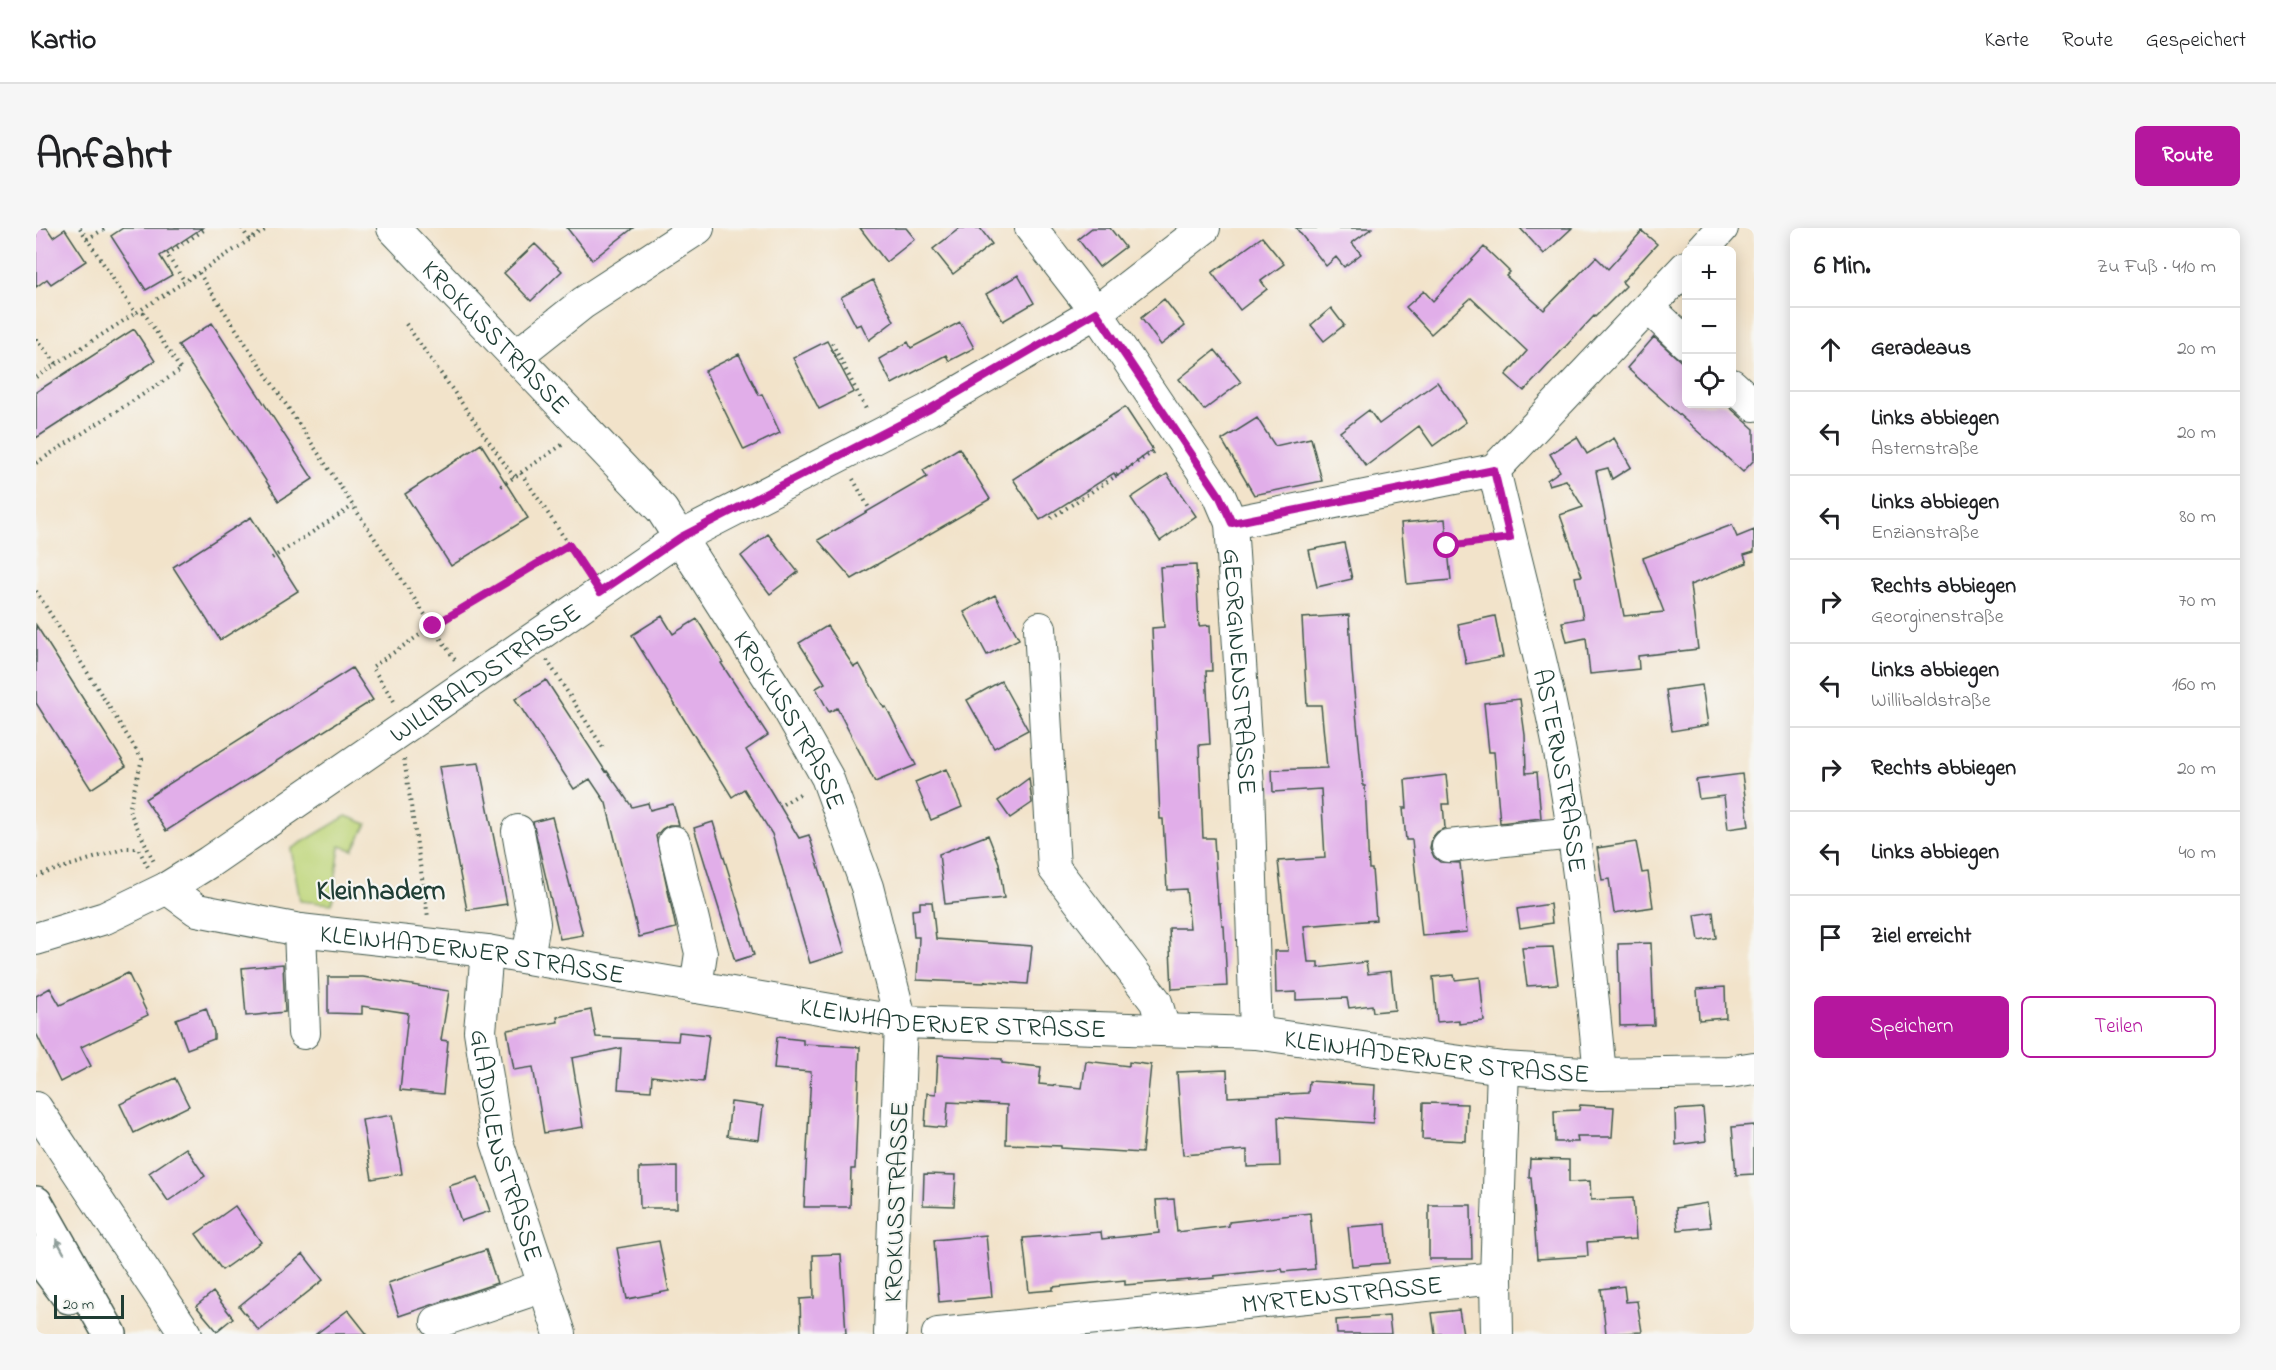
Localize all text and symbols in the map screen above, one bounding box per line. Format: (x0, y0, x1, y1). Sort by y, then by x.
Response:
text: Kartio (30, 21, 96, 62)
text: Karte (1984, 26, 2029, 56)
text: Route (2062, 26, 2113, 56)
text: Gespeichert (2146, 26, 2246, 56)
text: Anfahrt (36, 126, 172, 187)
button: Route (2135, 126, 2240, 186)
map controls (1682, 246, 1736, 408)
button: + (1682, 246, 1736, 300)
text: 6 Min. (1814, 248, 1871, 286)
street label: KROKUSSTRASSE (411, 253, 578, 425)
text: Zu Fuß · 410 m (2097, 253, 2216, 282)
button: − (1682, 300, 1736, 354)
icon: ahead (1814, 333, 1847, 366)
text: Geradeaus (1871, 333, 1971, 365)
text: 20 m (2177, 335, 2216, 364)
button: locate (1682, 354, 1736, 408)
text: Links abbiegen (1871, 403, 1999, 435)
icon: left (1814, 417, 1847, 450)
text: 20 m (2177, 419, 2216, 448)
text: Asternstraße (1871, 435, 1979, 464)
text: Links abbiegen (1871, 487, 1999, 519)
icon: left (1814, 501, 1847, 534)
text: 80 m (2179, 503, 2216, 532)
text: Enzianstraße (1871, 519, 1979, 548)
route start (1433, 532, 1459, 558)
street label: GEORGINENSTRASSE (1211, 547, 1264, 796)
text: Rechts abbiegen (1871, 571, 2016, 603)
icon: right (1814, 585, 1847, 618)
text: 70 m (2179, 587, 2216, 616)
street label: WILLIBALDSTRASSE (383, 595, 590, 754)
text: Georginenstraße (1871, 603, 2004, 632)
route end (419, 612, 445, 638)
street label: KROKUSSTRASSE (722, 624, 853, 816)
text: Links abbiegen (1871, 655, 1999, 687)
street label: ASTERNSTRASSE (1521, 665, 1595, 875)
icon: left (1814, 669, 1847, 702)
text: 160 m (2172, 671, 2216, 700)
text: Willibaldstraße (1871, 687, 1991, 716)
icon: right (1814, 753, 1847, 786)
text: Rechts abbiegen (1871, 753, 2016, 785)
text: 20 m (2177, 755, 2216, 784)
icon: left (1814, 837, 1847, 870)
text: Links abbiegen (1871, 837, 1999, 869)
text: 40 m (2179, 839, 2216, 868)
district label: Kleinhadern (317, 872, 446, 913)
street label: KLEINHADERNER STRASSE (318, 916, 627, 996)
icon: arrive (1814, 921, 1847, 954)
text: Ziel erreicht (1871, 921, 1971, 953)
street label: KLEINHADERNER STRASSE (797, 989, 1107, 1050)
button: Speichern (1814, 996, 2009, 1058)
button: Teilen (2021, 996, 2216, 1058)
street label: KLEINHADERNER STRASSE (1281, 1021, 1591, 1095)
street label: GLADIOLENSTRASSE (458, 1027, 551, 1267)
street label: KROKUSSTRASSE (875, 1101, 920, 1303)
one-way arrow (56, 1238, 66, 1255)
street label: MYRTENSTRASSE (1240, 1267, 1444, 1325)
scale bar (54, 1292, 124, 1320)
text: 20 m (63, 1293, 94, 1317)

